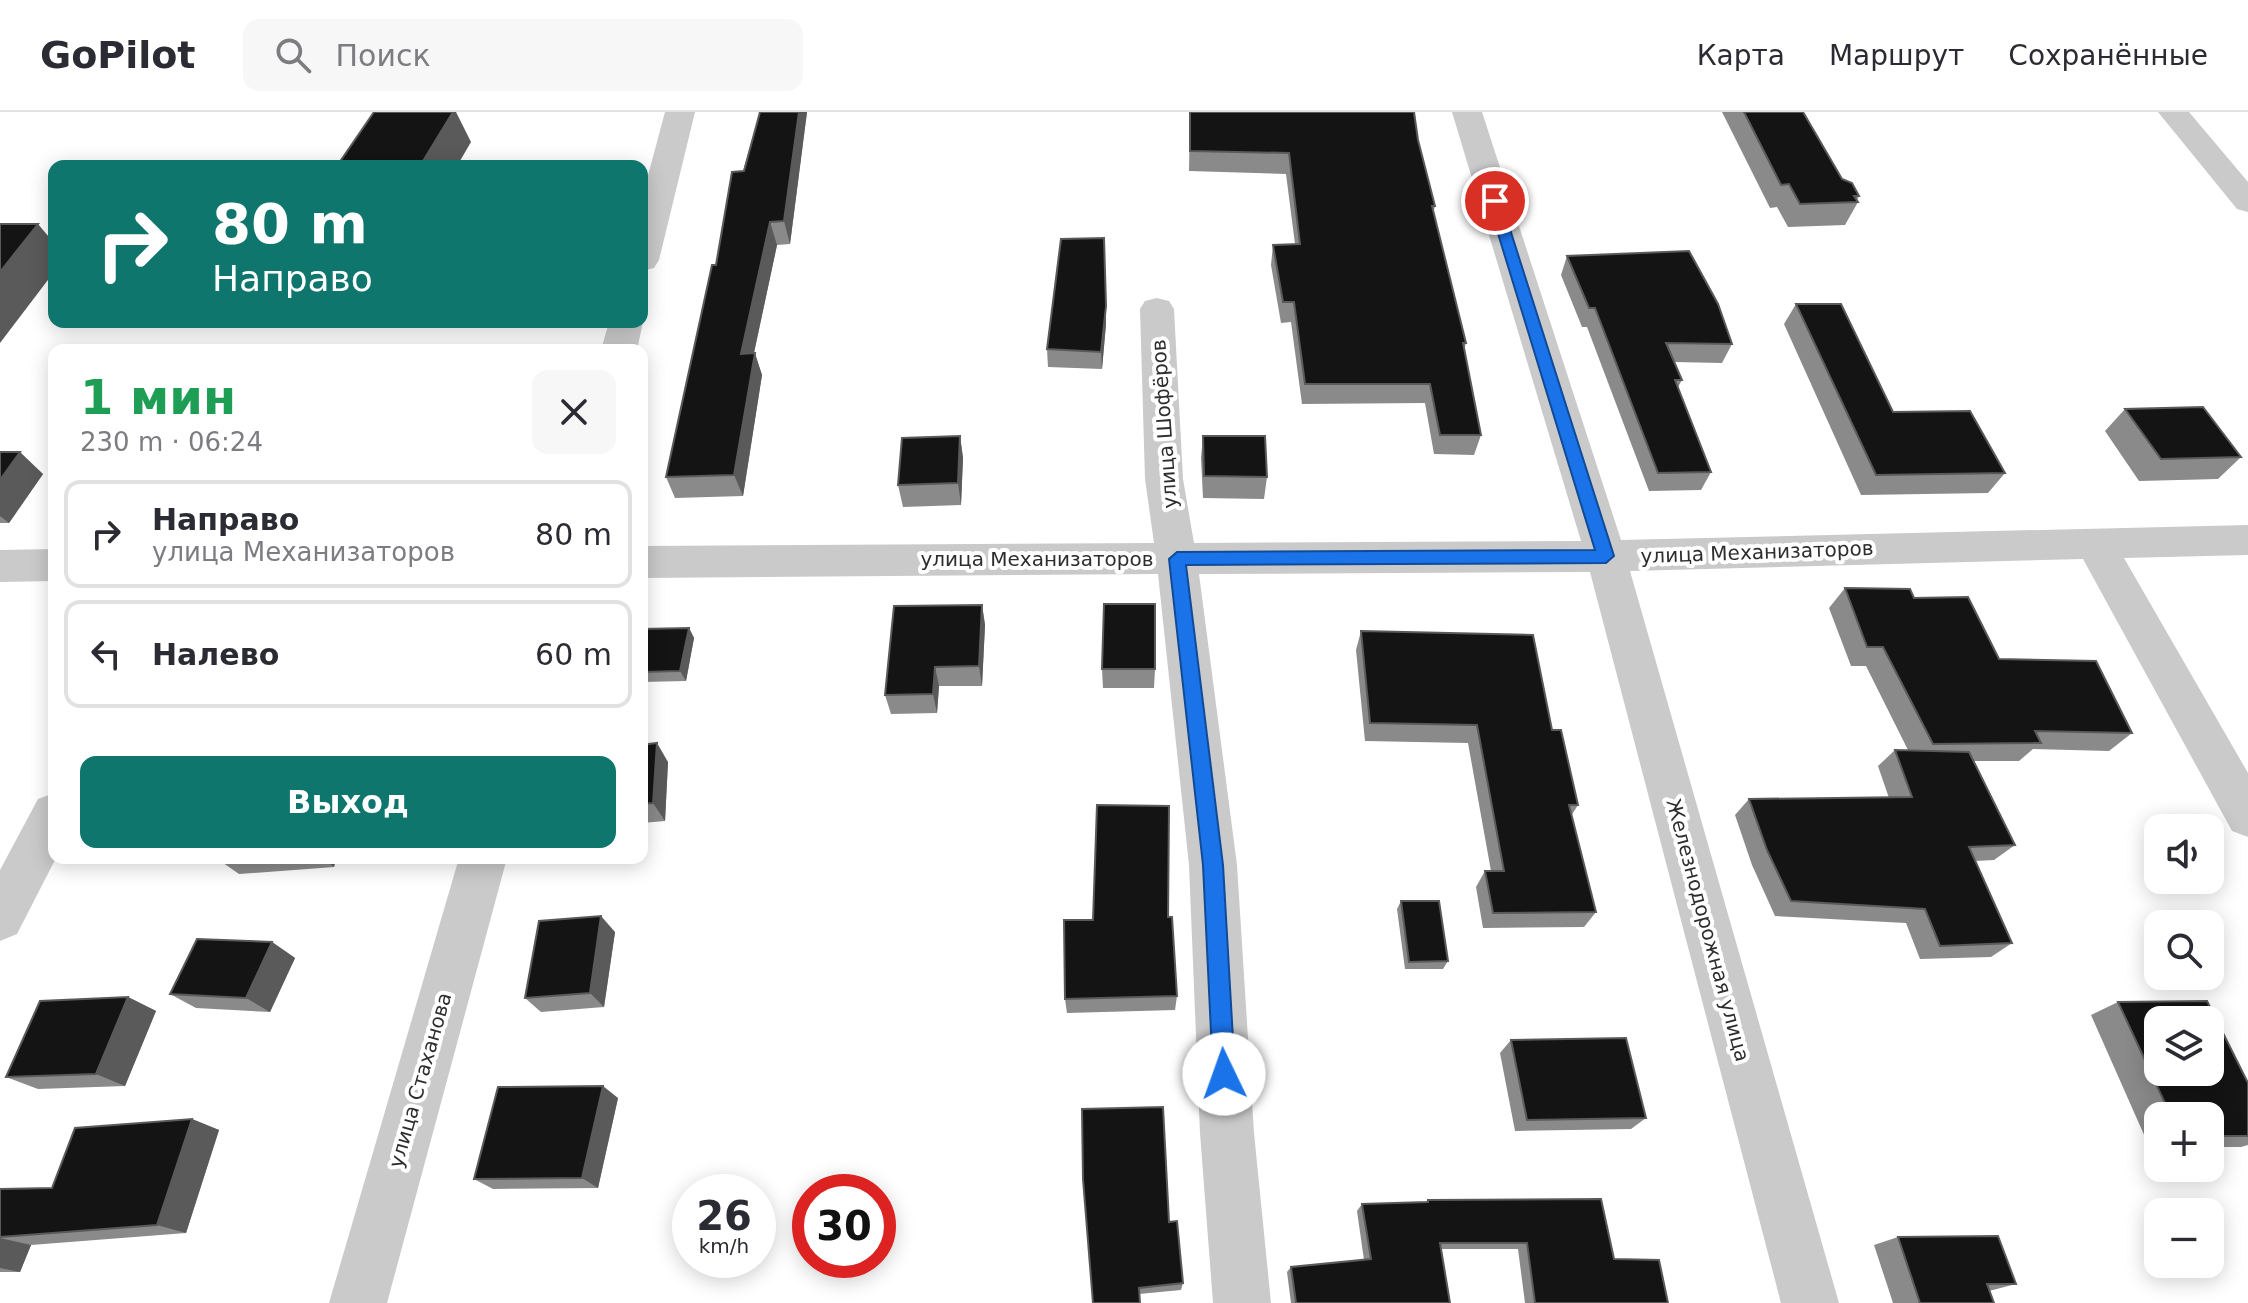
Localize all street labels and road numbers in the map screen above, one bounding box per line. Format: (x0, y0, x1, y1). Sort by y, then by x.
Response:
street label: улица Шофёров (1146, 339, 1182, 509)
street label: улица Механизаторов (1640, 536, 1874, 568)
street label: улица Механизаторов (920, 547, 1154, 571)
street label: Железнодорожная улица (1661, 796, 1755, 1064)
street label: улица Стаханова (383, 990, 457, 1170)

